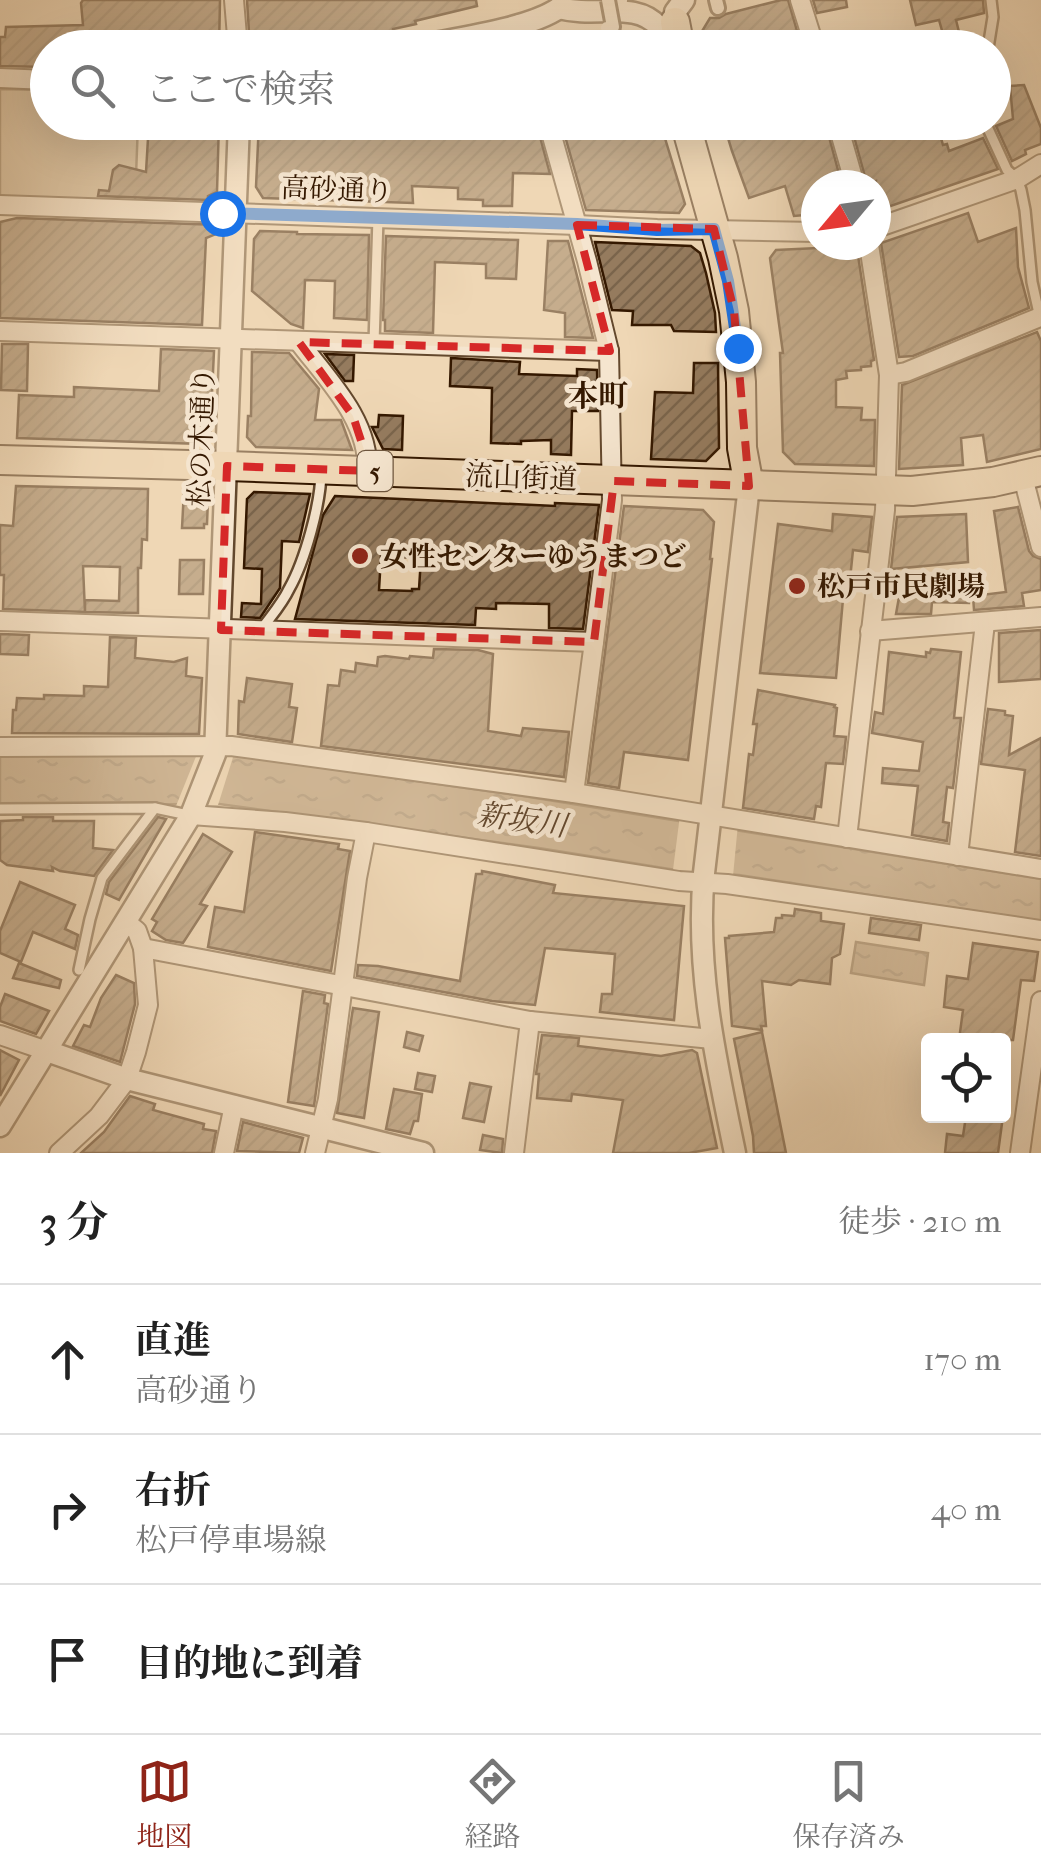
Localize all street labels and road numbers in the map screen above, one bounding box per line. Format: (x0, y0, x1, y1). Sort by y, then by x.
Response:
street label: 高砂通り (280, 171, 394, 208)
street label: 松の木通り (183, 366, 220, 508)
road number: 5 (358, 451, 392, 491)
street label: 流山街道 (464, 459, 578, 496)

